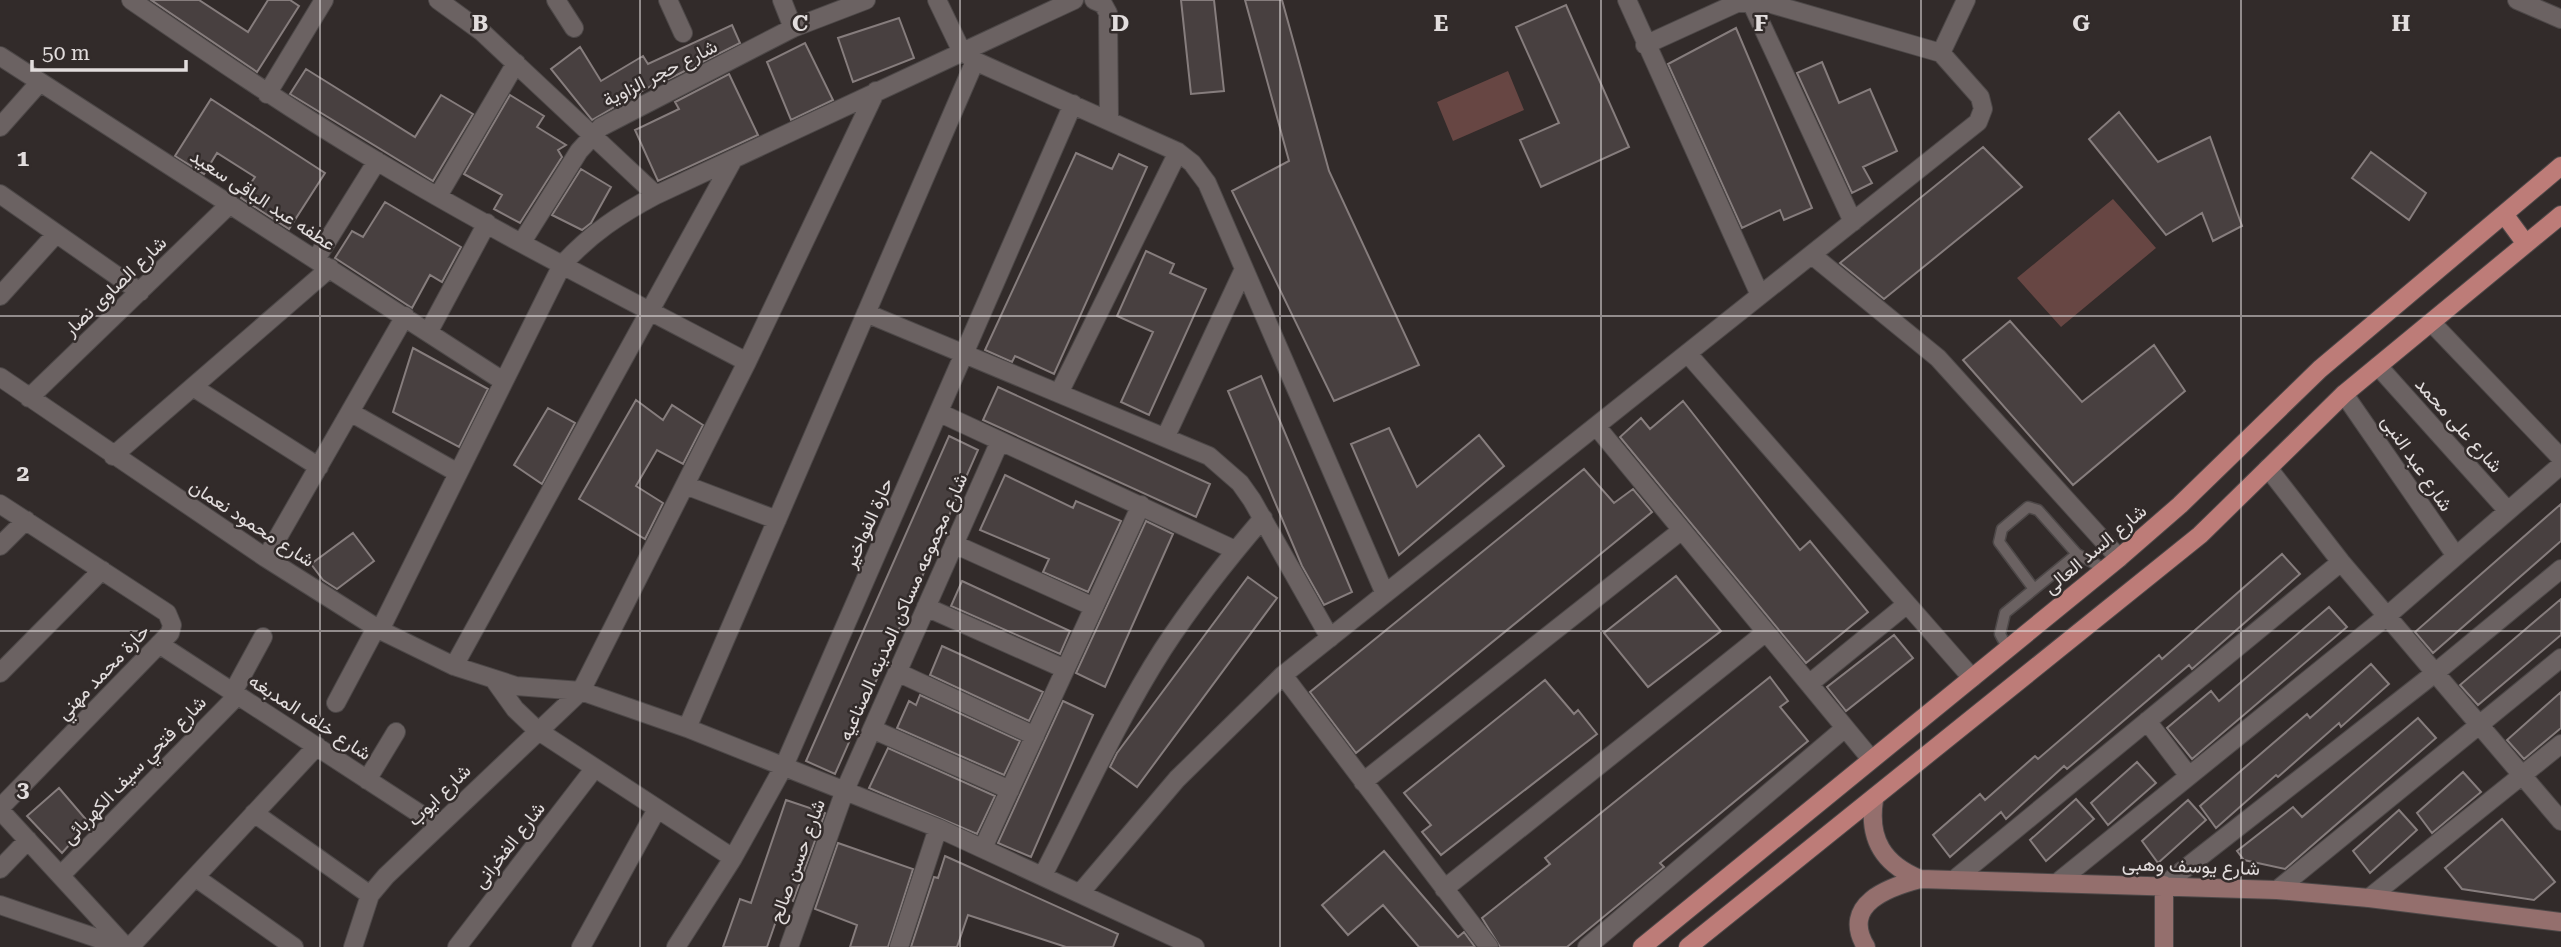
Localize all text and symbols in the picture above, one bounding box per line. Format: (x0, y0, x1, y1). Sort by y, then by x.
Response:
text: B (472, 10, 488, 37)
text: C (792, 10, 808, 37)
text: D (1111, 10, 1129, 37)
text: E (1434, 10, 1448, 37)
text: F (1754, 10, 1768, 37)
text: G (2072, 10, 2090, 37)
text: H (2392, 10, 2411, 37)
scale bar (32, 28, 186, 72)
street label: شارع حجر الزاوية (599, 34, 722, 113)
text: 50 m (42, 41, 90, 65)
text: 1 (17, 145, 30, 172)
street label: عطفه عبد الباقى سعيد (186, 145, 340, 255)
street label: شارع الصاوى نصار (58, 231, 172, 342)
street label: شارع على محمد (2410, 373, 2508, 478)
street label: شارع عبد النبى (2375, 410, 2458, 516)
text: 2 (17, 460, 29, 487)
street label: شارع مجموعه مساكن المدينه الصناعيه (833, 470, 973, 745)
street label: شارع محمود نعمان (185, 474, 319, 573)
street label: حارة الفواخير (838, 474, 898, 573)
street label: شارع السد العالى (2039, 499, 2152, 600)
street label: حارة محمد مهني (52, 620, 157, 727)
street label: شارع خلف المدبغه (244, 669, 376, 766)
street label: شارع فتحي سيف الكهربائى (57, 691, 214, 852)
street label: شارع ايوب (402, 759, 476, 832)
text: 3 (17, 776, 30, 803)
street label: شارع حسن صالح (764, 796, 832, 927)
street label: شارع الفخرانى (468, 797, 551, 893)
street label: شارع يوسف وهبى (2122, 852, 2260, 881)

